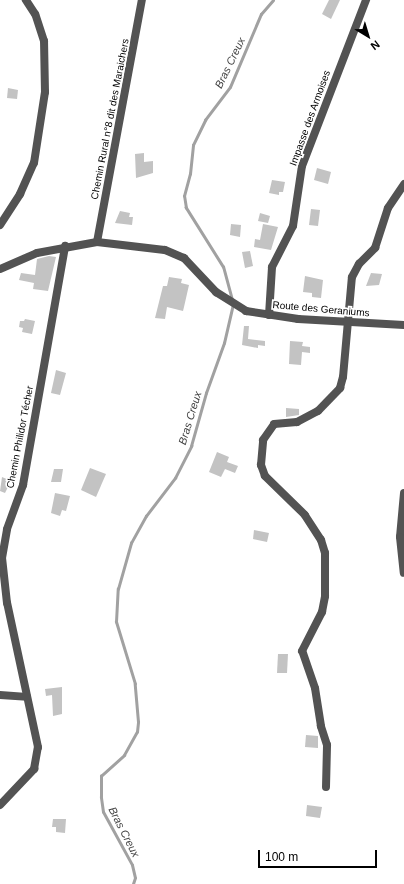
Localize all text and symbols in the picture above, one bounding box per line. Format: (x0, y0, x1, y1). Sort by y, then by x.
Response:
north arrow (348, 16, 388, 56)
water label: Bras Creux (212, 35, 248, 91)
street label: Chemin Rural n°8 dit des Maraichers (89, 38, 131, 200)
text: N (369, 38, 382, 53)
street label: Impasse des Armoises (287, 68, 333, 168)
street label: Route des Geraniums (272, 299, 370, 319)
street label: Chemin Philidor Técher (4, 385, 36, 489)
water label: Bras Creux (176, 390, 204, 446)
water label: Bras Creux (106, 804, 142, 860)
scale bar (260, 842, 379, 868)
text: 100 m (265, 850, 298, 864)

